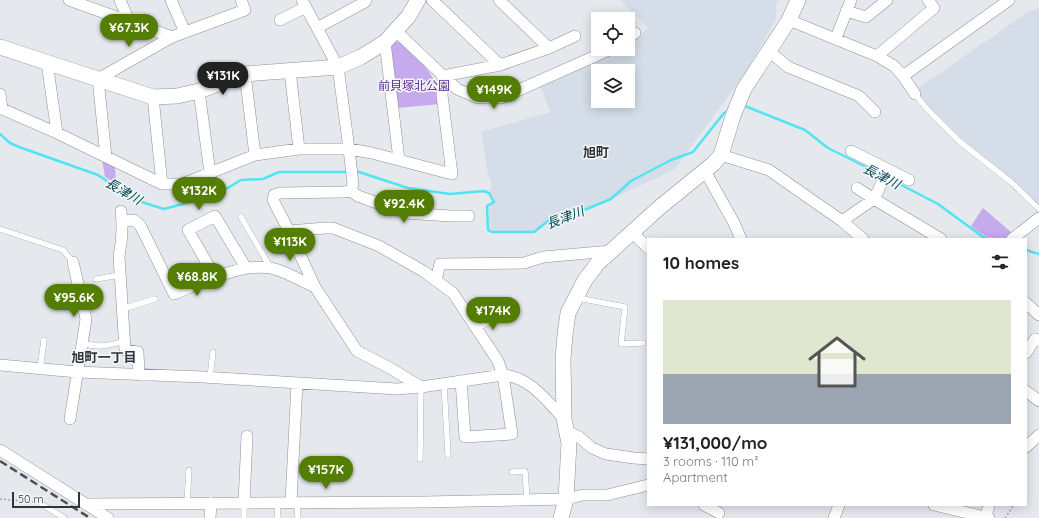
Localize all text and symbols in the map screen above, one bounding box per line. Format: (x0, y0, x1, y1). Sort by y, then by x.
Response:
map controls (591, 12, 635, 108)
button: locate (591, 12, 635, 56)
pin: ¥67.3K (96, 14, 162, 48)
text: ¥67.3K (109, 19, 149, 35)
pin: ¥131K (195, 62, 251, 96)
button: layers (591, 64, 635, 108)
text: ¥131K (206, 67, 240, 83)
pin: ¥149K (466, 76, 522, 110)
park label: 前貝塚北公園 (378, 78, 450, 93)
text: ¥149K (476, 81, 512, 97)
district label: 旭町 (583, 144, 609, 160)
water label: 長津川 (861, 160, 905, 193)
water label: 長津川 (103, 174, 147, 209)
pin: ¥132K (171, 177, 227, 211)
text: ¥132K (181, 182, 217, 198)
pin: ¥92.4K (371, 190, 437, 224)
text: ¥92.4K (383, 195, 425, 211)
water label: 長津川 (544, 202, 588, 231)
pin: ¥113K (262, 228, 318, 262)
text: ¥113K (273, 233, 307, 249)
icon: filters (989, 251, 1011, 273)
text: 10 homes (663, 252, 739, 273)
pin: ¥68.8K (164, 263, 230, 297)
text: ¥68.8K (177, 268, 217, 284)
pin: ¥95.6K (41, 284, 107, 318)
text: ¥95.6K (53, 289, 95, 305)
pin: ¥174K (465, 297, 521, 331)
text: ¥174K (475, 302, 511, 318)
icon: home (801, 326, 873, 398)
district label: 旭町一丁目 (71, 349, 137, 365)
text: ¥131,000/mo (663, 432, 767, 453)
text: 3 rooms · 110 m² (663, 453, 758, 469)
pin: ¥157K (298, 456, 354, 490)
text: ¥157K (308, 461, 344, 477)
text: Apartment (663, 469, 728, 485)
scale bar (12, 490, 80, 509)
text: 50 m (18, 492, 44, 506)

